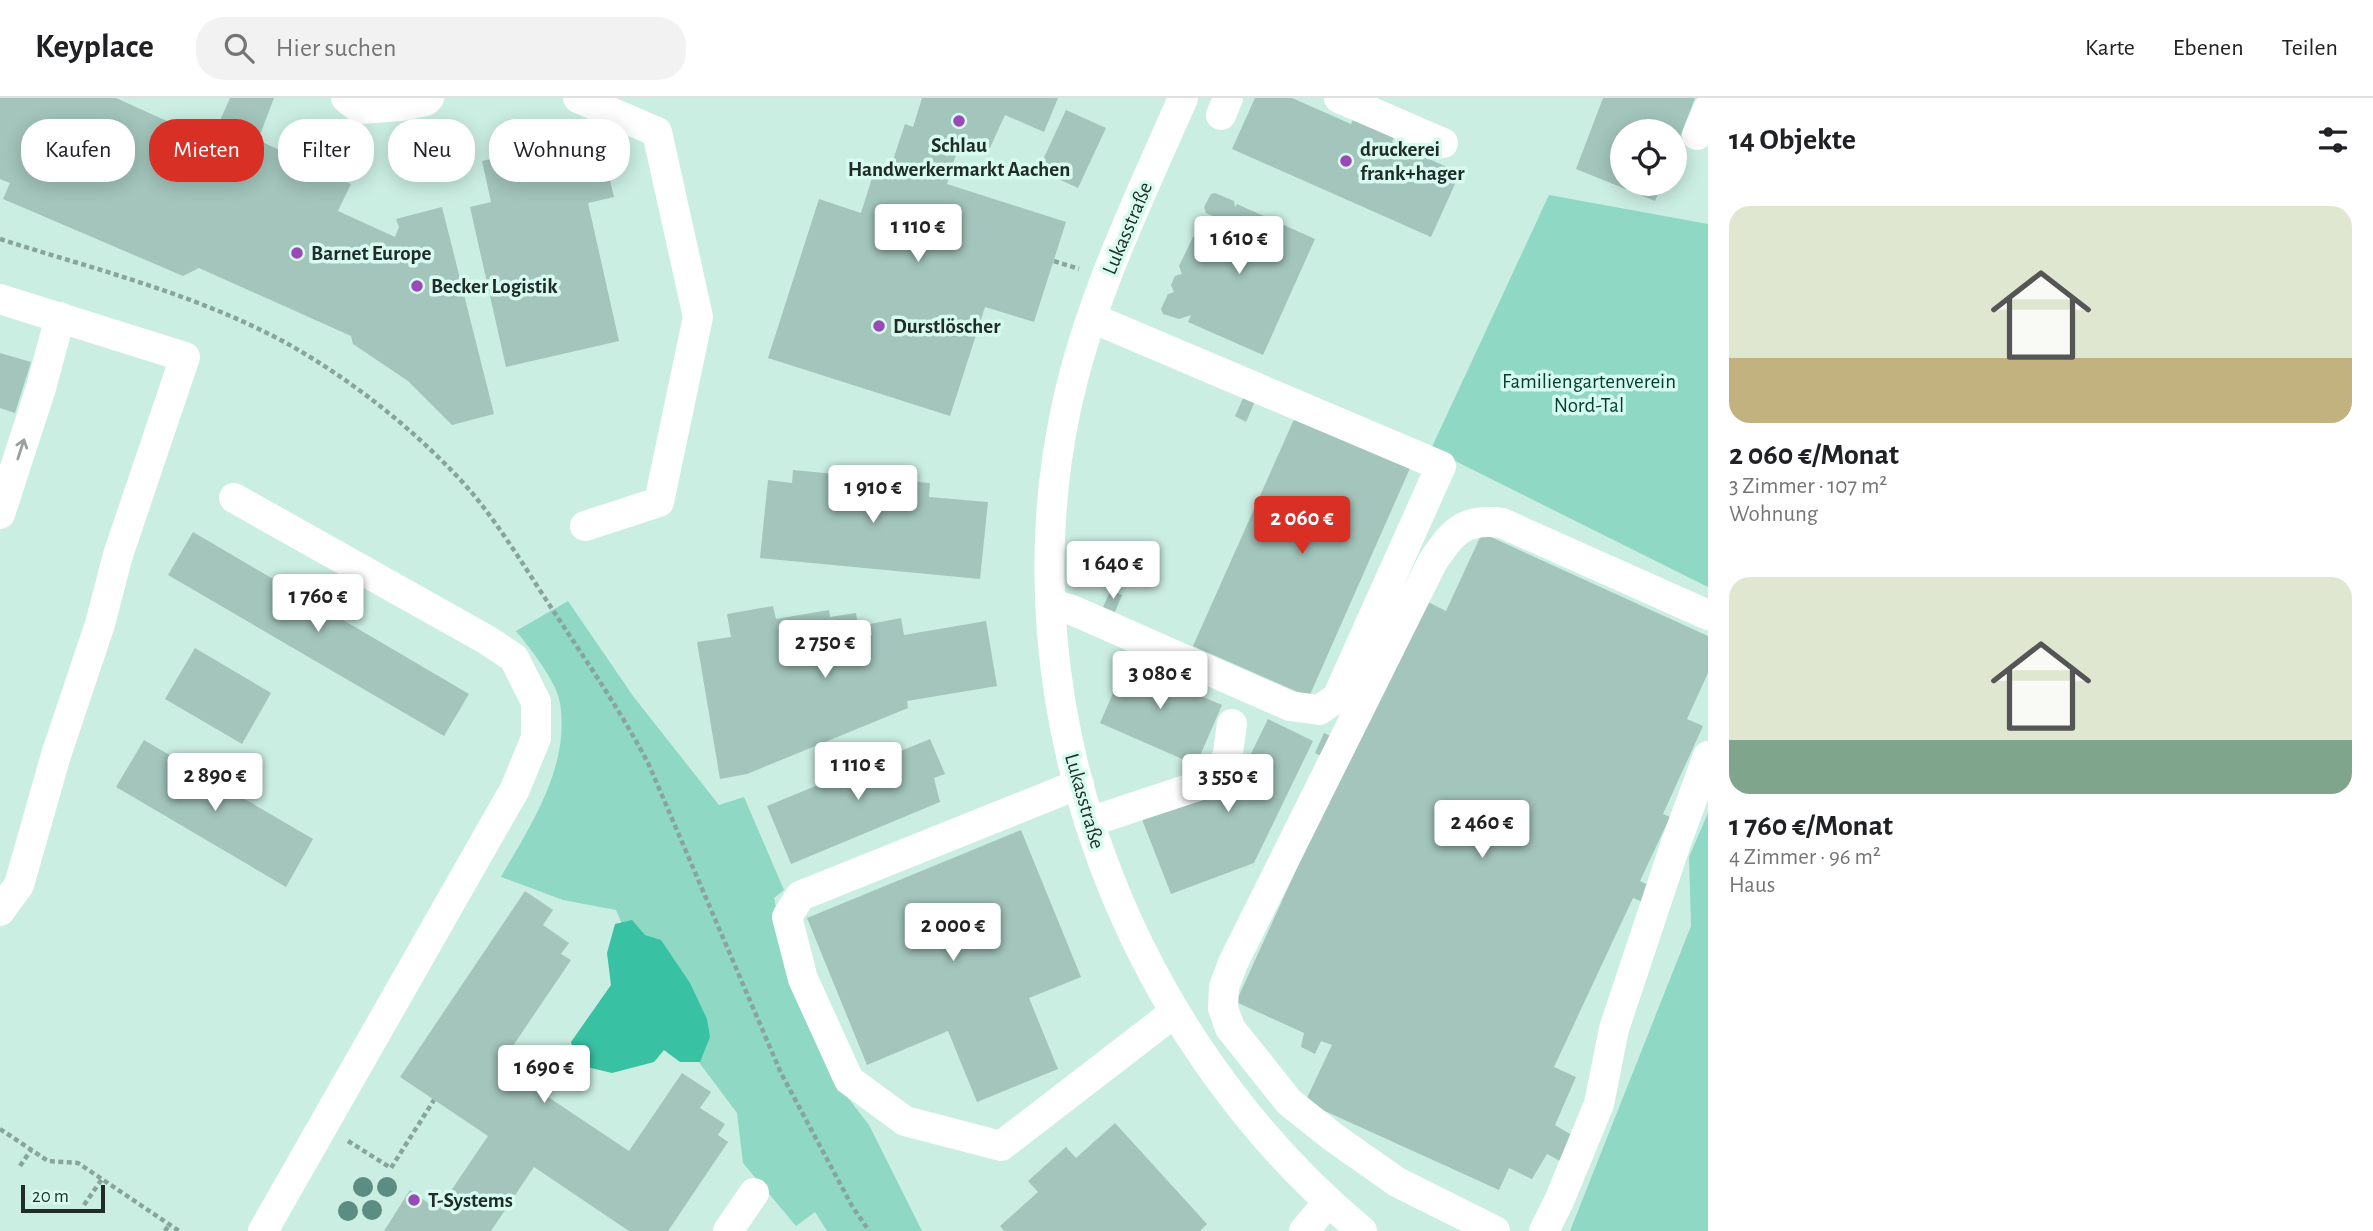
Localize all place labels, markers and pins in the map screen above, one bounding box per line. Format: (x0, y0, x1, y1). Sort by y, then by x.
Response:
marker: Schlau Handwerkermarkt Aachen (951, 113, 967, 129)
place label: Schlau Handwerkermarkt Aachen (848, 135, 1070, 180)
place label: druckerei frank+hager (1360, 139, 1465, 184)
marker: druckerei frank+hager (1338, 153, 1354, 169)
pin: 1 110 € (853, 204, 983, 264)
pin: 1 610 € (1174, 216, 1304, 276)
place label: Barnet Europe (311, 243, 431, 264)
marker: Barnet Europe (289, 245, 305, 261)
place label: Becker Logistik (431, 276, 558, 297)
marker: Becker Logistik (409, 278, 425, 294)
place label: Durstlöscher (893, 316, 1001, 337)
marker: Durstlöscher (871, 318, 887, 334)
pin: 1 910 € (808, 466, 938, 525)
pin: 2 060 € (1237, 496, 1367, 556)
pin: 1 640 € (1048, 542, 1178, 601)
pin: 1 760 € (253, 574, 383, 634)
pin: 2 750 € (760, 620, 890, 680)
pin: 3 080 € (1095, 652, 1225, 711)
pin: 1 110 € (793, 742, 923, 802)
pin: 2 890 € (150, 754, 280, 813)
pin: 3 550 € (1163, 754, 1293, 814)
pin: 2 460 € (1417, 800, 1547, 860)
pin: 2 000 € (888, 904, 1018, 963)
pin: 1 690 € (479, 1046, 609, 1105)
place label: T-Systems (428, 1190, 513, 1211)
marker: T-Systems (406, 1192, 422, 1208)

